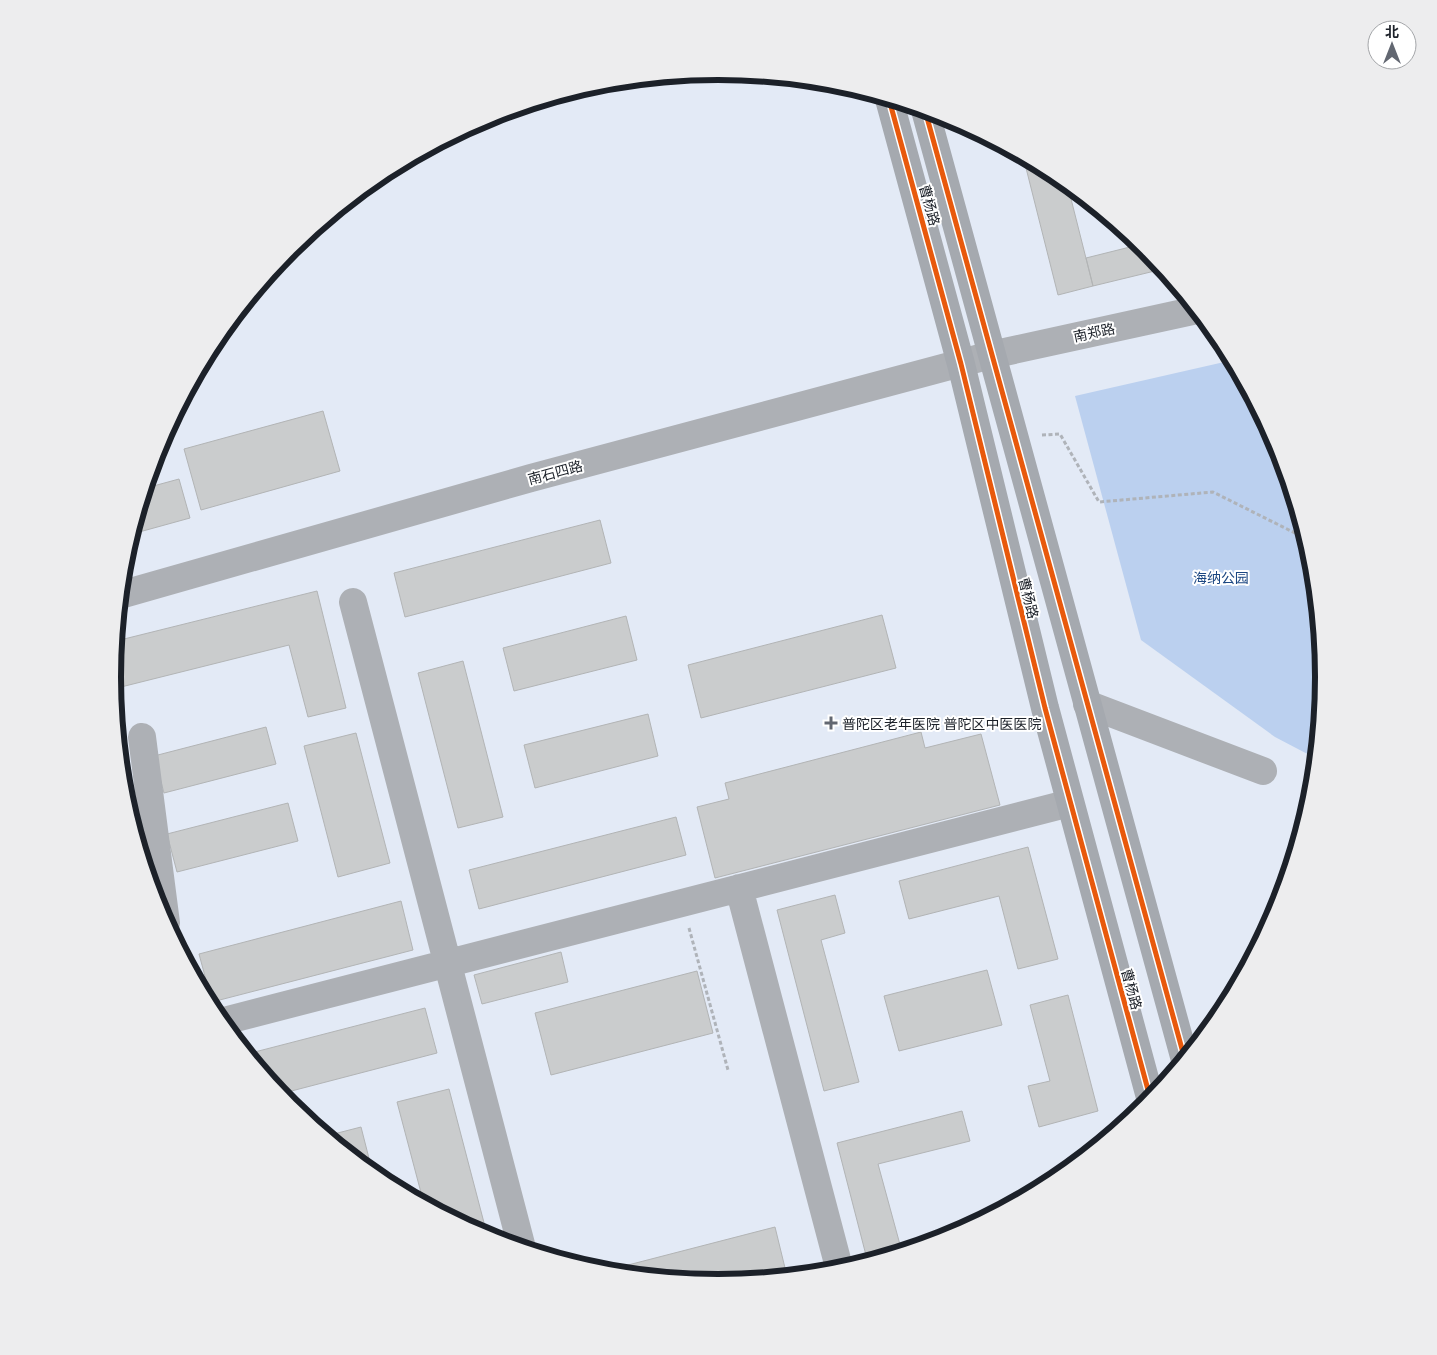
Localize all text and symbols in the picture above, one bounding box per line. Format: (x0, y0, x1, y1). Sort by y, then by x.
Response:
north arrow (1367, 20, 1417, 70)
text: 北 (1385, 23, 1399, 40)
street label: 曹杨路 (916, 183, 944, 227)
street label: 南郑路 (1072, 319, 1116, 345)
street label: 南石四路 (526, 457, 584, 487)
park label: 海纳公园 (1193, 569, 1249, 586)
street label: 曹杨路 (1016, 576, 1042, 620)
place label: 普陀区老年医院 普陀区中医医院 (842, 715, 1042, 732)
marker: 普陀区老年医院 普陀区中医医院 (824, 716, 838, 730)
street label: 曹杨路 (1118, 967, 1146, 1011)

